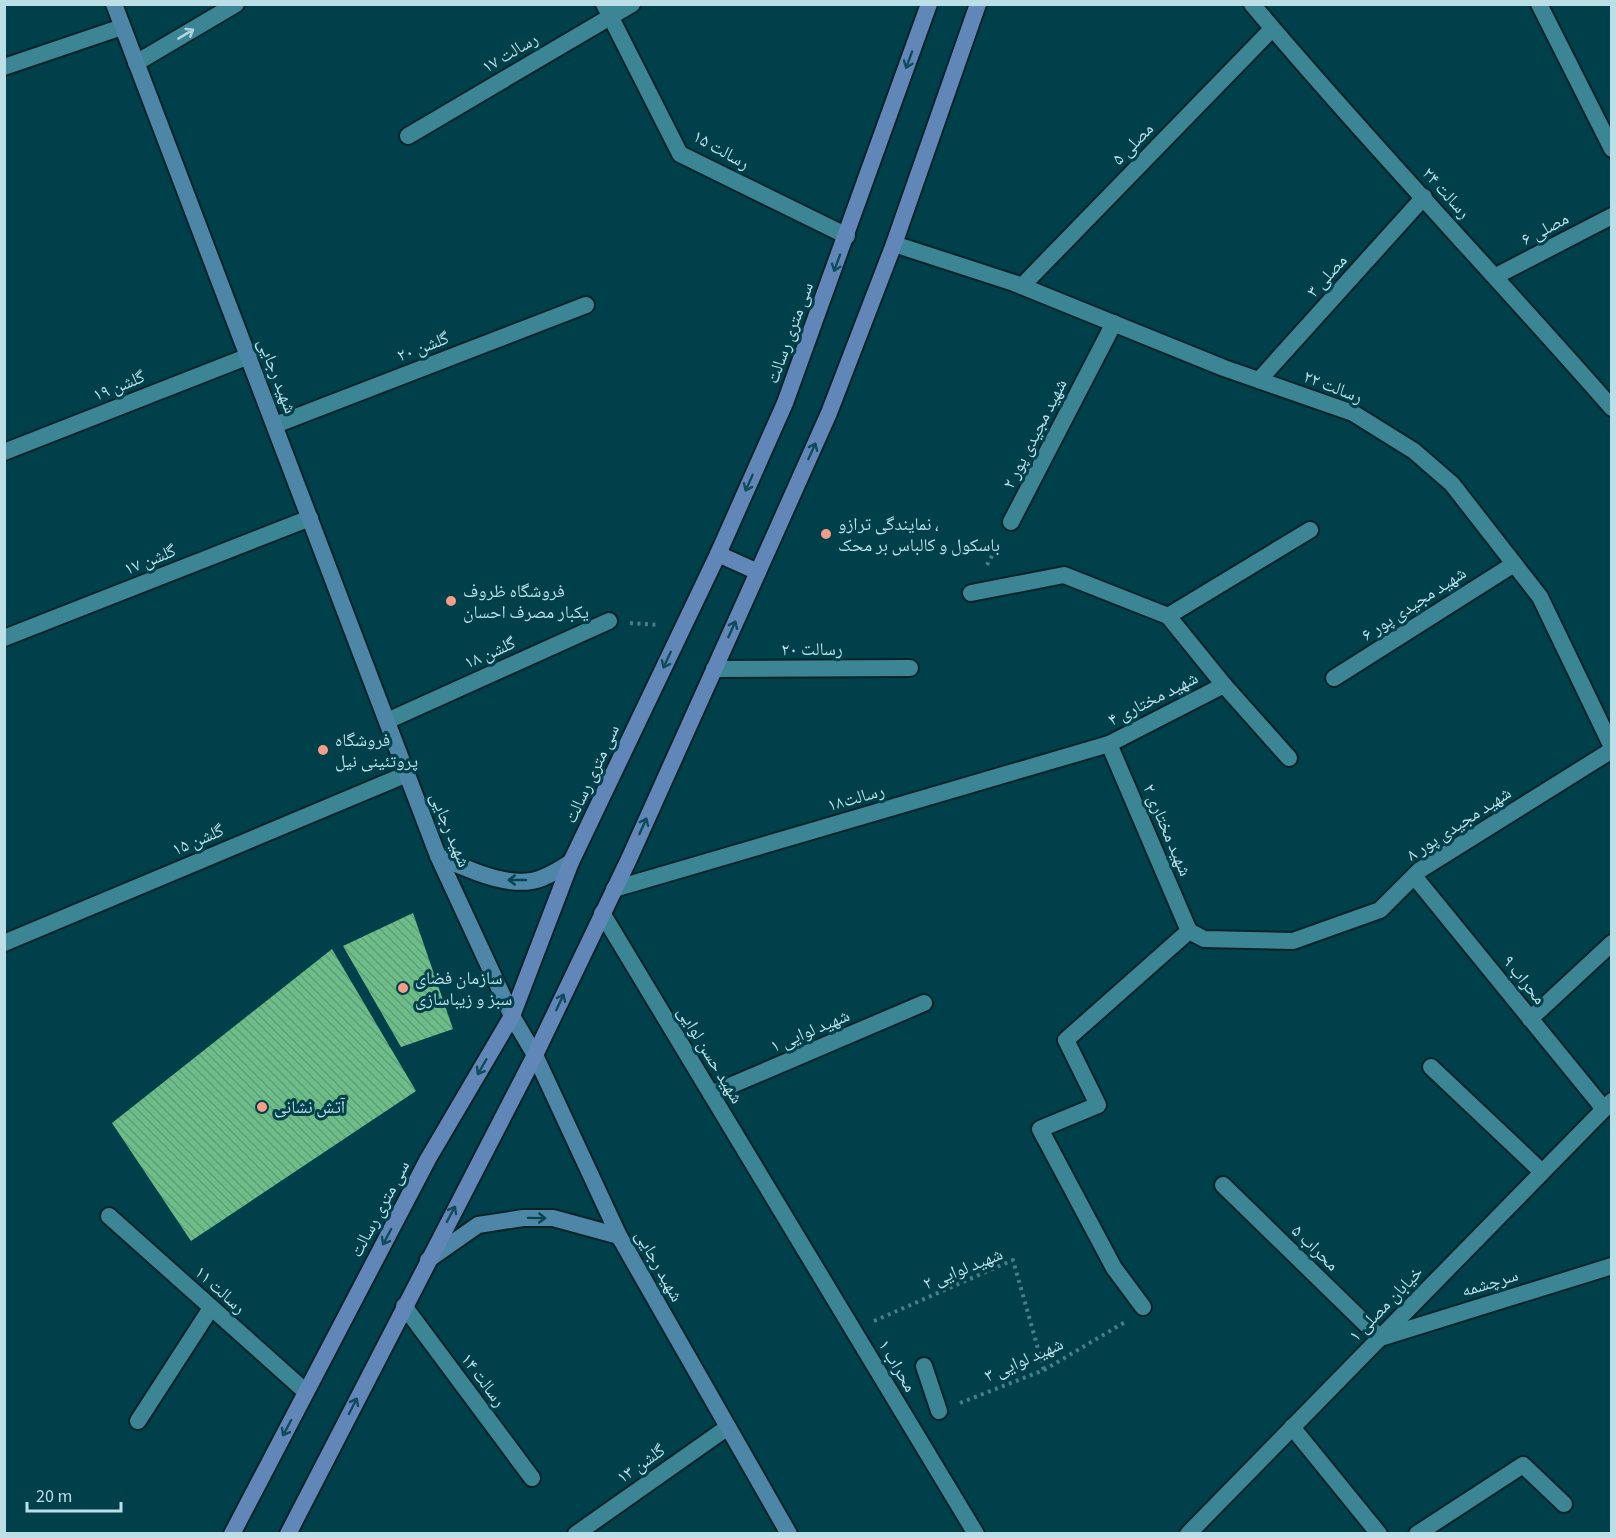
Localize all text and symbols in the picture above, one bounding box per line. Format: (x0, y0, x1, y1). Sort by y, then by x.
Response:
street label: ۱۷ رسالت (477, 26, 543, 80)
one-way arrow (177, 28, 194, 40)
one-way arrow (903, 50, 914, 69)
street label: ۵ مصلی (1106, 117, 1160, 171)
street label: ۱۵ رسالت (688, 124, 754, 176)
street label: ۲۴ رسالت (1416, 162, 1476, 224)
street label: ۶ مصلی (1517, 206, 1573, 252)
street label: ۳ مصلی (1301, 249, 1353, 303)
one-way arrow (831, 253, 842, 272)
street label: سی متری رسالت (760, 279, 820, 387)
street label: ۲۰ گلشن (393, 325, 453, 368)
street label: شهید رجایی (251, 335, 303, 417)
street label: ۱۹ گلشن (89, 364, 149, 408)
street label: ۲۲ رسالت (1300, 364, 1366, 410)
street label: ۲ شهید مجیدی پور (997, 375, 1073, 493)
one-way arrow (806, 443, 818, 461)
one-way arrow (743, 474, 755, 492)
place label: نمایندگی ترازو ، باسکول و کالباس بر محک (838, 512, 1000, 558)
marker: نمایندگی ترازو ، باسکول و کالباس بر محک (819, 527, 833, 541)
street label: گلشن ۱۷ (120, 538, 180, 582)
street label: ۶ شهید مجیدی پور (1357, 561, 1471, 647)
place label: فروشگاه ظروف یکبار مصرف احسان (463, 579, 589, 625)
marker: فروشگاه ظروف یکبار مصرف احسان (444, 594, 458, 608)
one-way arrow (727, 621, 739, 639)
street label: ۱۸ گلشن (460, 630, 520, 675)
street label: ۲۰ رسالت (781, 637, 843, 662)
one-way arrow (661, 651, 673, 669)
street label: ۴ شهید مختاری (1104, 666, 1202, 732)
street label: سی متری رسالت (558, 721, 626, 827)
place label: فروشگاه پروتئینی نیل (335, 728, 418, 774)
marker: فروشگاه پروتئینی نیل (316, 743, 330, 757)
street label: رسالت۱۸ (825, 778, 887, 818)
street label: ۲ شهید مختاری (1136, 780, 1198, 880)
street label: ۸ شهید مجیدی پور (1402, 781, 1516, 867)
street label: شهید رجایی (424, 789, 476, 871)
street label: گلشن ۱۵ (168, 818, 228, 862)
one-way arrow (638, 818, 650, 836)
one-way arrow (508, 874, 527, 886)
street label: ۹ محراب (1496, 950, 1552, 1010)
place label: سازمان فضای سبز و زیباسازی (415, 966, 512, 1012)
marker: سازمان فضای سبز و زیباسازی (396, 981, 410, 995)
one-way arrow (554, 994, 566, 1012)
street label: شهید حسن لوایی (671, 1001, 749, 1109)
street label: ۱ شهید لوایی (766, 1003, 854, 1059)
one-way arrow (476, 1057, 487, 1075)
place label: آتش نشانی (274, 1095, 346, 1120)
marker: آتش نشانی (255, 1100, 269, 1114)
street label: سی متری رسالت (344, 1156, 416, 1262)
one-way arrow (446, 1206, 457, 1224)
one-way arrow (526, 1212, 546, 1224)
street label: ۵ محراب (1286, 1219, 1344, 1277)
street label: شهید رجایی (629, 1225, 689, 1307)
one-way arrow (381, 1228, 393, 1245)
street label: ۲ شهید لوایی (919, 1242, 1007, 1296)
street label: ۱۱ رسالت (189, 1260, 251, 1320)
street label: خیابان مصلی ۱ (1343, 1260, 1429, 1348)
street label: سرچشمه (1459, 1263, 1521, 1303)
street label: ۳ شهید لوایی (981, 1331, 1067, 1389)
street label: ۱ محراب (872, 1335, 922, 1397)
street label: ۱۴ رسالت (454, 1348, 512, 1412)
one-way arrow (347, 1398, 359, 1416)
one-way arrow (281, 1419, 293, 1436)
street label: ۱۳ گلشن (612, 1438, 671, 1490)
scale bar (27, 1475, 122, 1513)
text: 20 m (36, 1484, 72, 1509)

